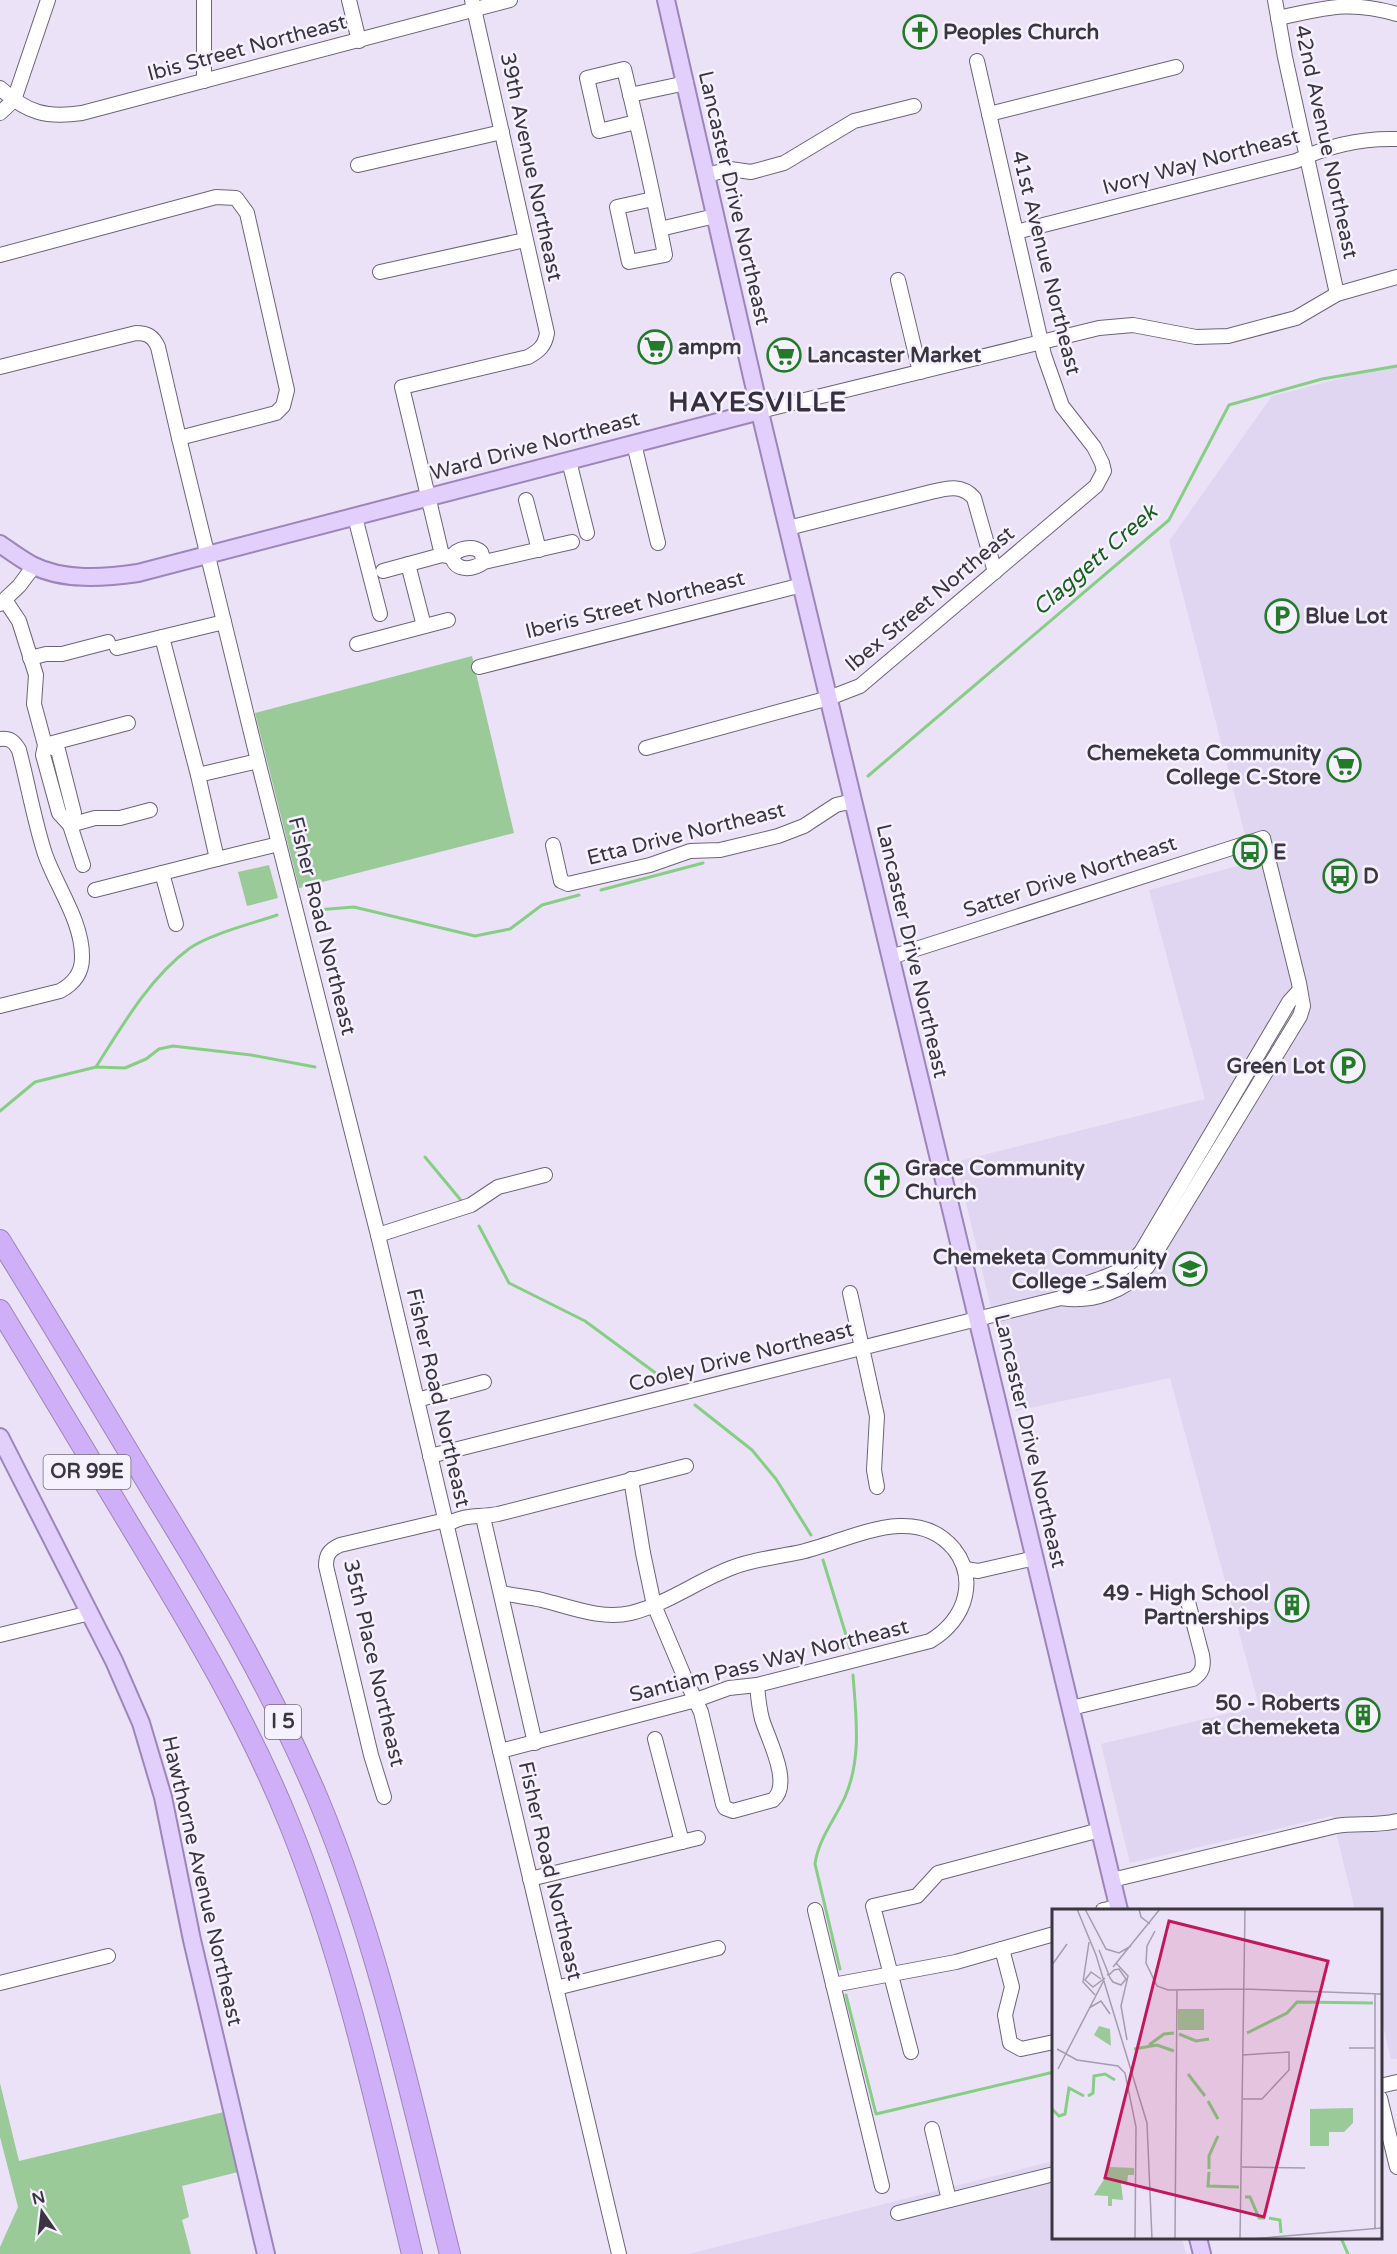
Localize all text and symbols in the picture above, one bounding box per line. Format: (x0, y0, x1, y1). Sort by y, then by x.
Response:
street label: Ibis Street Northeast (145, 9, 349, 87)
church icon: Peoples Church (902, 14, 938, 50)
place label: Peoples Church (943, 20, 1099, 45)
street label: 42nd Avenue Northeast (1289, 23, 1363, 261)
street label: 39th Avenue Northeast (495, 50, 567, 284)
street label: Lancaster Drive Northeast (693, 69, 775, 327)
street label: Ivory Way Northeast (1100, 124, 1302, 200)
street label: 41st Avenue Northeast (1006, 148, 1086, 378)
supermarket icon: ampm (637, 329, 673, 365)
place label: ampm (678, 335, 742, 360)
supermarket icon: Lancaster Market (766, 337, 802, 373)
place label: Lancaster Market (807, 343, 981, 368)
district label: HAYESVILLE (668, 386, 848, 419)
street label: Ward Drive Northeast (428, 406, 642, 486)
water label: Claggett Creek (1028, 498, 1164, 621)
street label: Ibex Street Northeast (840, 521, 1020, 677)
street label: Iberis Street Northeast (523, 566, 747, 644)
parking icon: Blue Lot (1264, 598, 1300, 634)
place label: Blue Lot (1305, 604, 1388, 629)
place label: Chemeketa Community College C-Store (1087, 741, 1322, 790)
supermarket icon: Chemeketa Community College C-Store (1326, 747, 1362, 783)
street label: Etta Drive Northeast (584, 797, 788, 871)
street label: Fisher Road Northeast (283, 814, 361, 1038)
street label: Lancaster Drive Northeast (871, 822, 953, 1080)
street label: Satter Drive Northeast (960, 831, 1180, 923)
bus stop icon: E (1232, 834, 1268, 870)
place label: E (1273, 840, 1286, 865)
bus stop icon: D (1322, 858, 1358, 894)
place label: D (1363, 864, 1379, 889)
parking icon: Green Lot (1330, 1048, 1366, 1084)
place label: Green Lot (1227, 1054, 1325, 1079)
place label: Grace Community Church (905, 1156, 1085, 1205)
church icon: Grace Community Church (864, 1162, 900, 1198)
place label: Chemeketa Community College - Salem (933, 1245, 1168, 1294)
school or university icon: Chemeketa Community College - Salem (1172, 1251, 1208, 1287)
street label: Fisher Road Northeast (401, 1286, 475, 1510)
street label: Lancaster Drive Northeast (989, 1312, 1071, 1570)
street label: Cooley Drive Northeast (626, 1317, 856, 1397)
road number: OR 99E (44, 1455, 130, 1489)
street label: 35th Place Northeast (338, 1557, 410, 1769)
place label: 49 - High School Partnerships (1103, 1581, 1269, 1630)
building icon: 49 - High School Partnerships (1274, 1587, 1310, 1623)
street label: Santiam Pass Way Northeast (627, 1614, 911, 1708)
place label: 50 - Roberts at Chemeketa (1202, 1691, 1340, 1740)
building icon: 50 - Roberts at Chemeketa (1345, 1697, 1381, 1733)
road number: I 5 (265, 1705, 301, 1739)
street label: Hawthorne Avenue Northeast (156, 1734, 248, 2028)
street label: Fisher Road Northeast (513, 1759, 587, 1983)
inset map (1052, 1909, 1382, 2239)
north arrow (12, 2182, 72, 2242)
text: N (30, 2187, 47, 2210)

